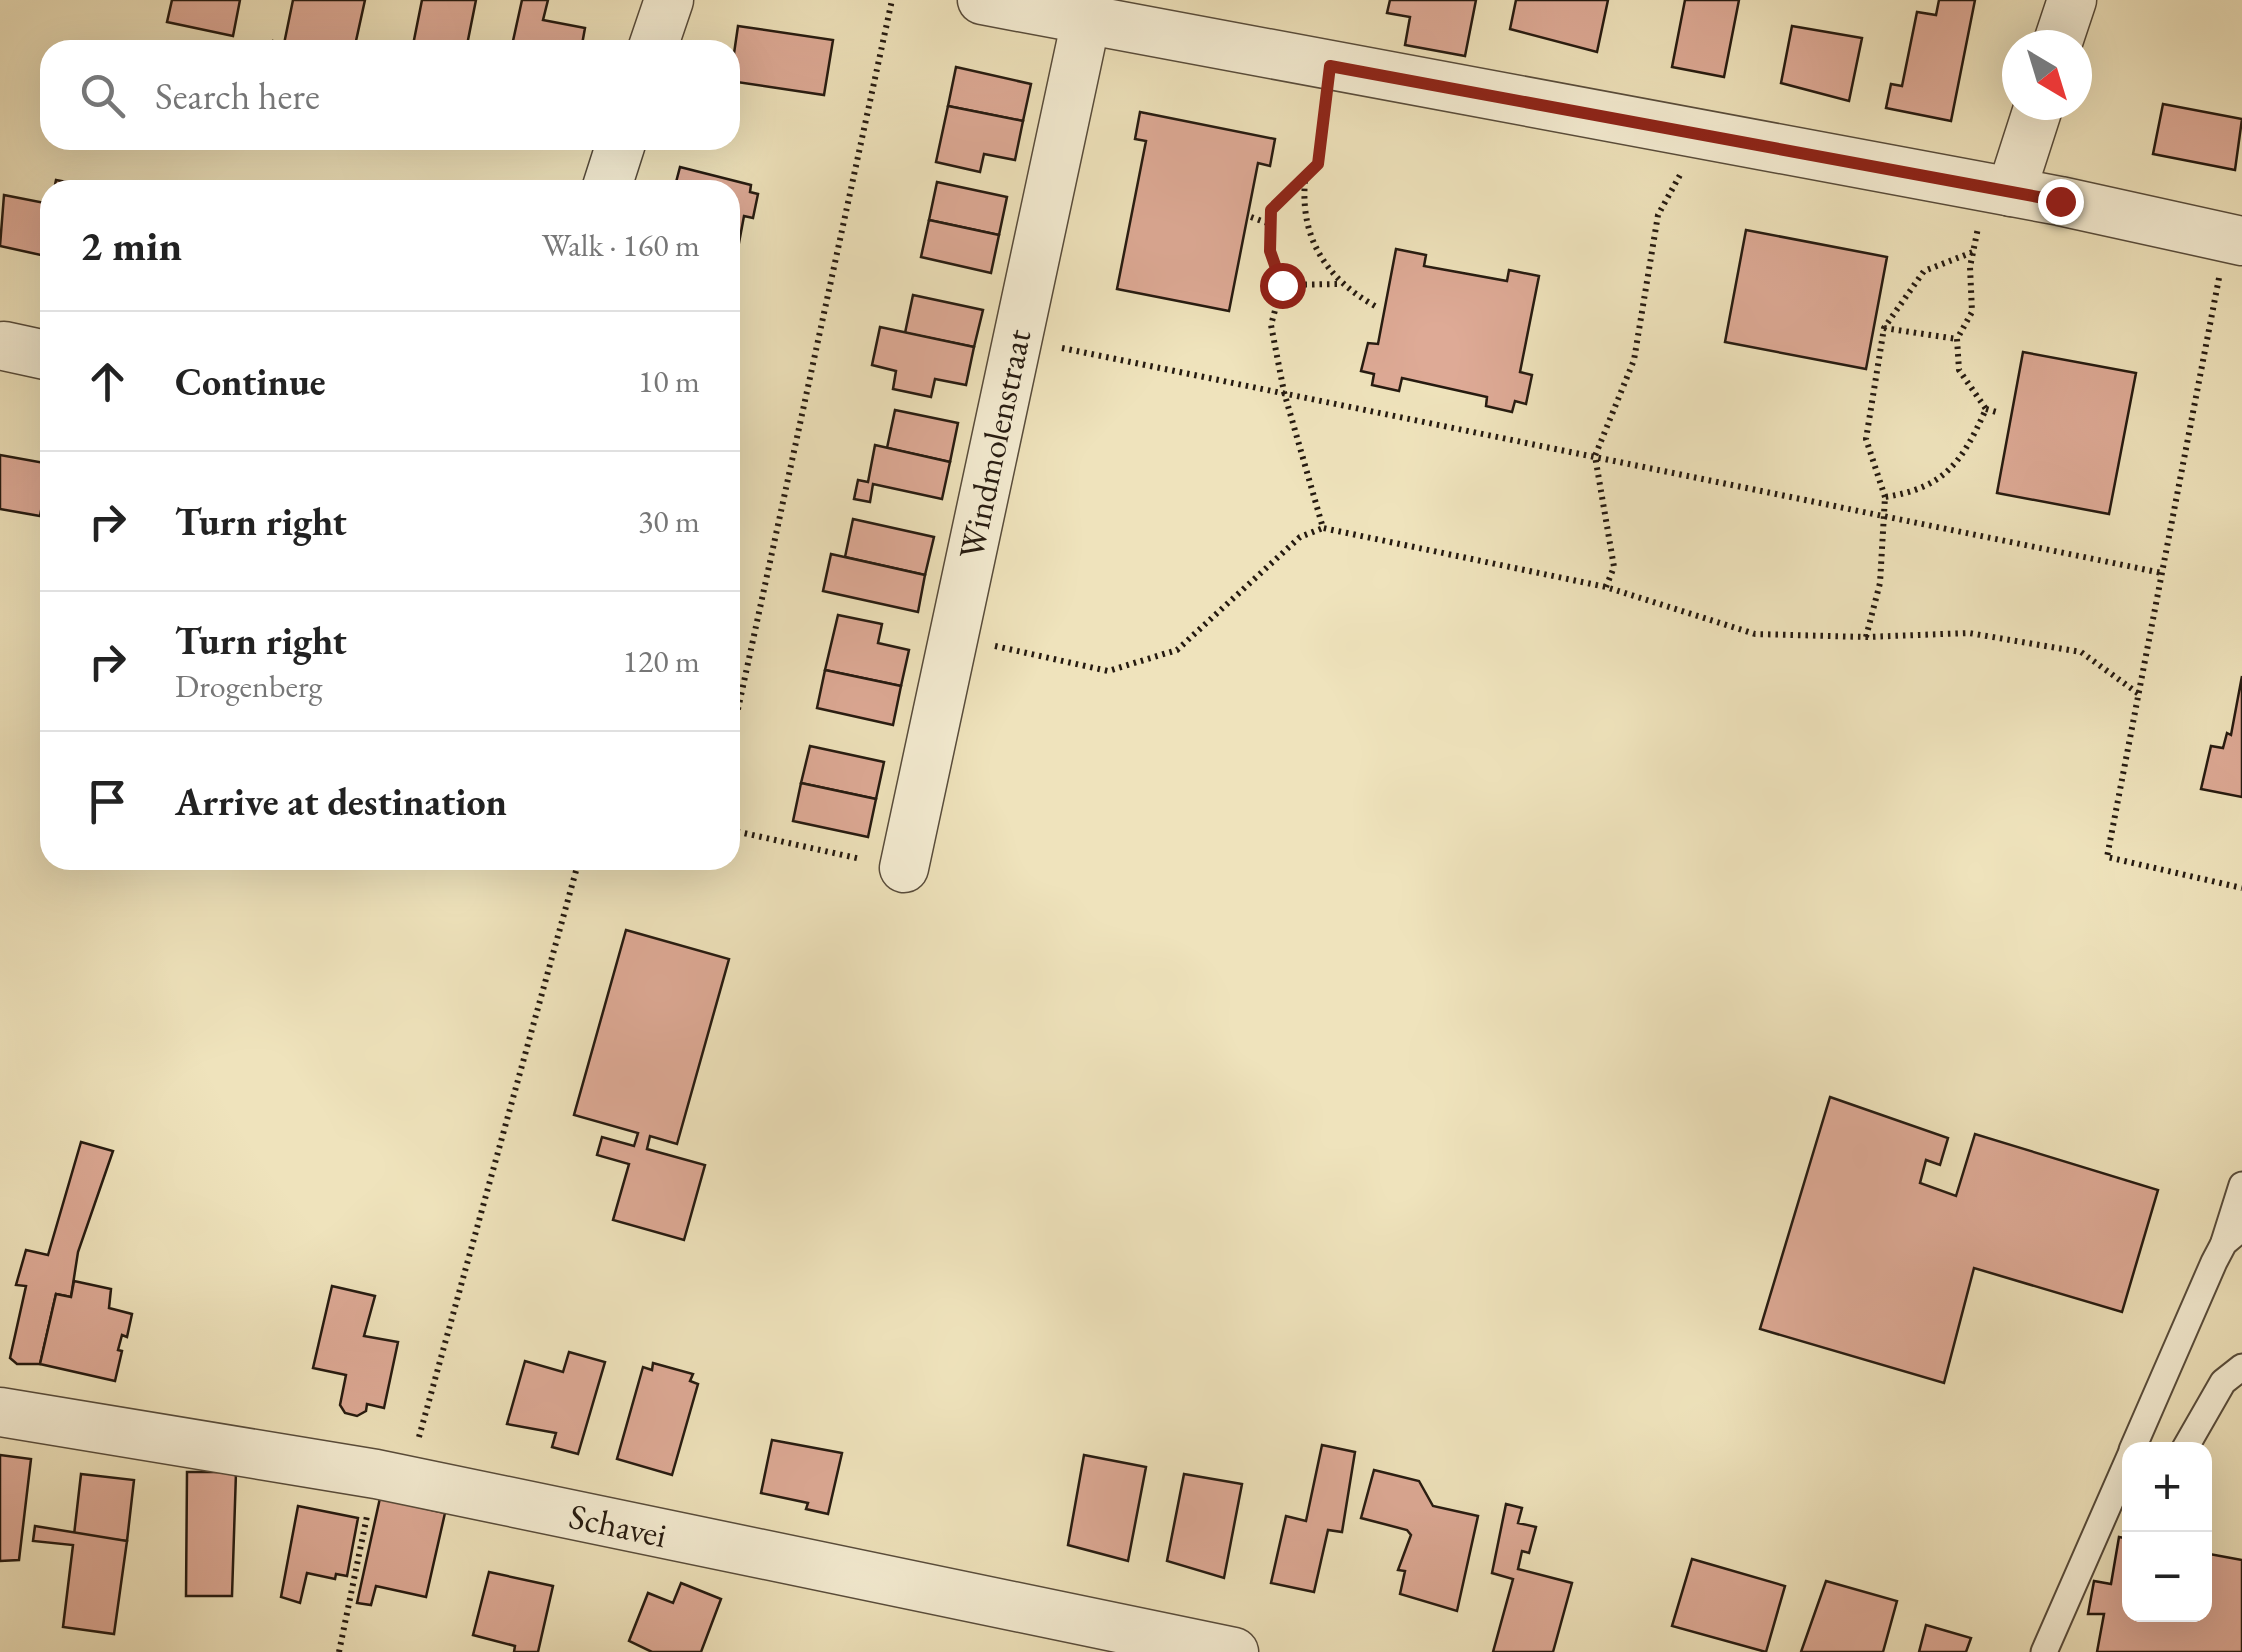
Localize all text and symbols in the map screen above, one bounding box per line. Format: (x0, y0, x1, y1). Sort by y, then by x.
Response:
north arrow (2002, 30, 2092, 120)
search box (40, 40, 740, 150)
icon: search (75, 68, 130, 123)
text: Search here (155, 71, 320, 120)
route end (2038, 179, 2084, 225)
text: 2 min (80, 218, 182, 273)
text: Walk · 160 m (542, 224, 700, 266)
route start (1260, 263, 1306, 309)
street label: Windmolenstraat (948, 325, 1040, 563)
icon: ahead (80, 354, 135, 409)
text: Continue (175, 357, 326, 406)
text: 10 m (638, 360, 700, 402)
icon: right (80, 494, 135, 549)
text: Turn right (175, 497, 347, 546)
text: 30 m (638, 500, 700, 542)
text: Turn right (175, 616, 347, 665)
icon: right (80, 634, 135, 689)
text: 120 m (623, 640, 700, 682)
text: Drogenberg (175, 665, 323, 707)
icon: arrive (80, 774, 135, 829)
text: Arrive at destination (175, 777, 507, 826)
map controls (2122, 1442, 2212, 1622)
button: + (2122, 1442, 2212, 1532)
street label: Schavei (565, 1493, 671, 1557)
button: − (2122, 1532, 2212, 1622)

